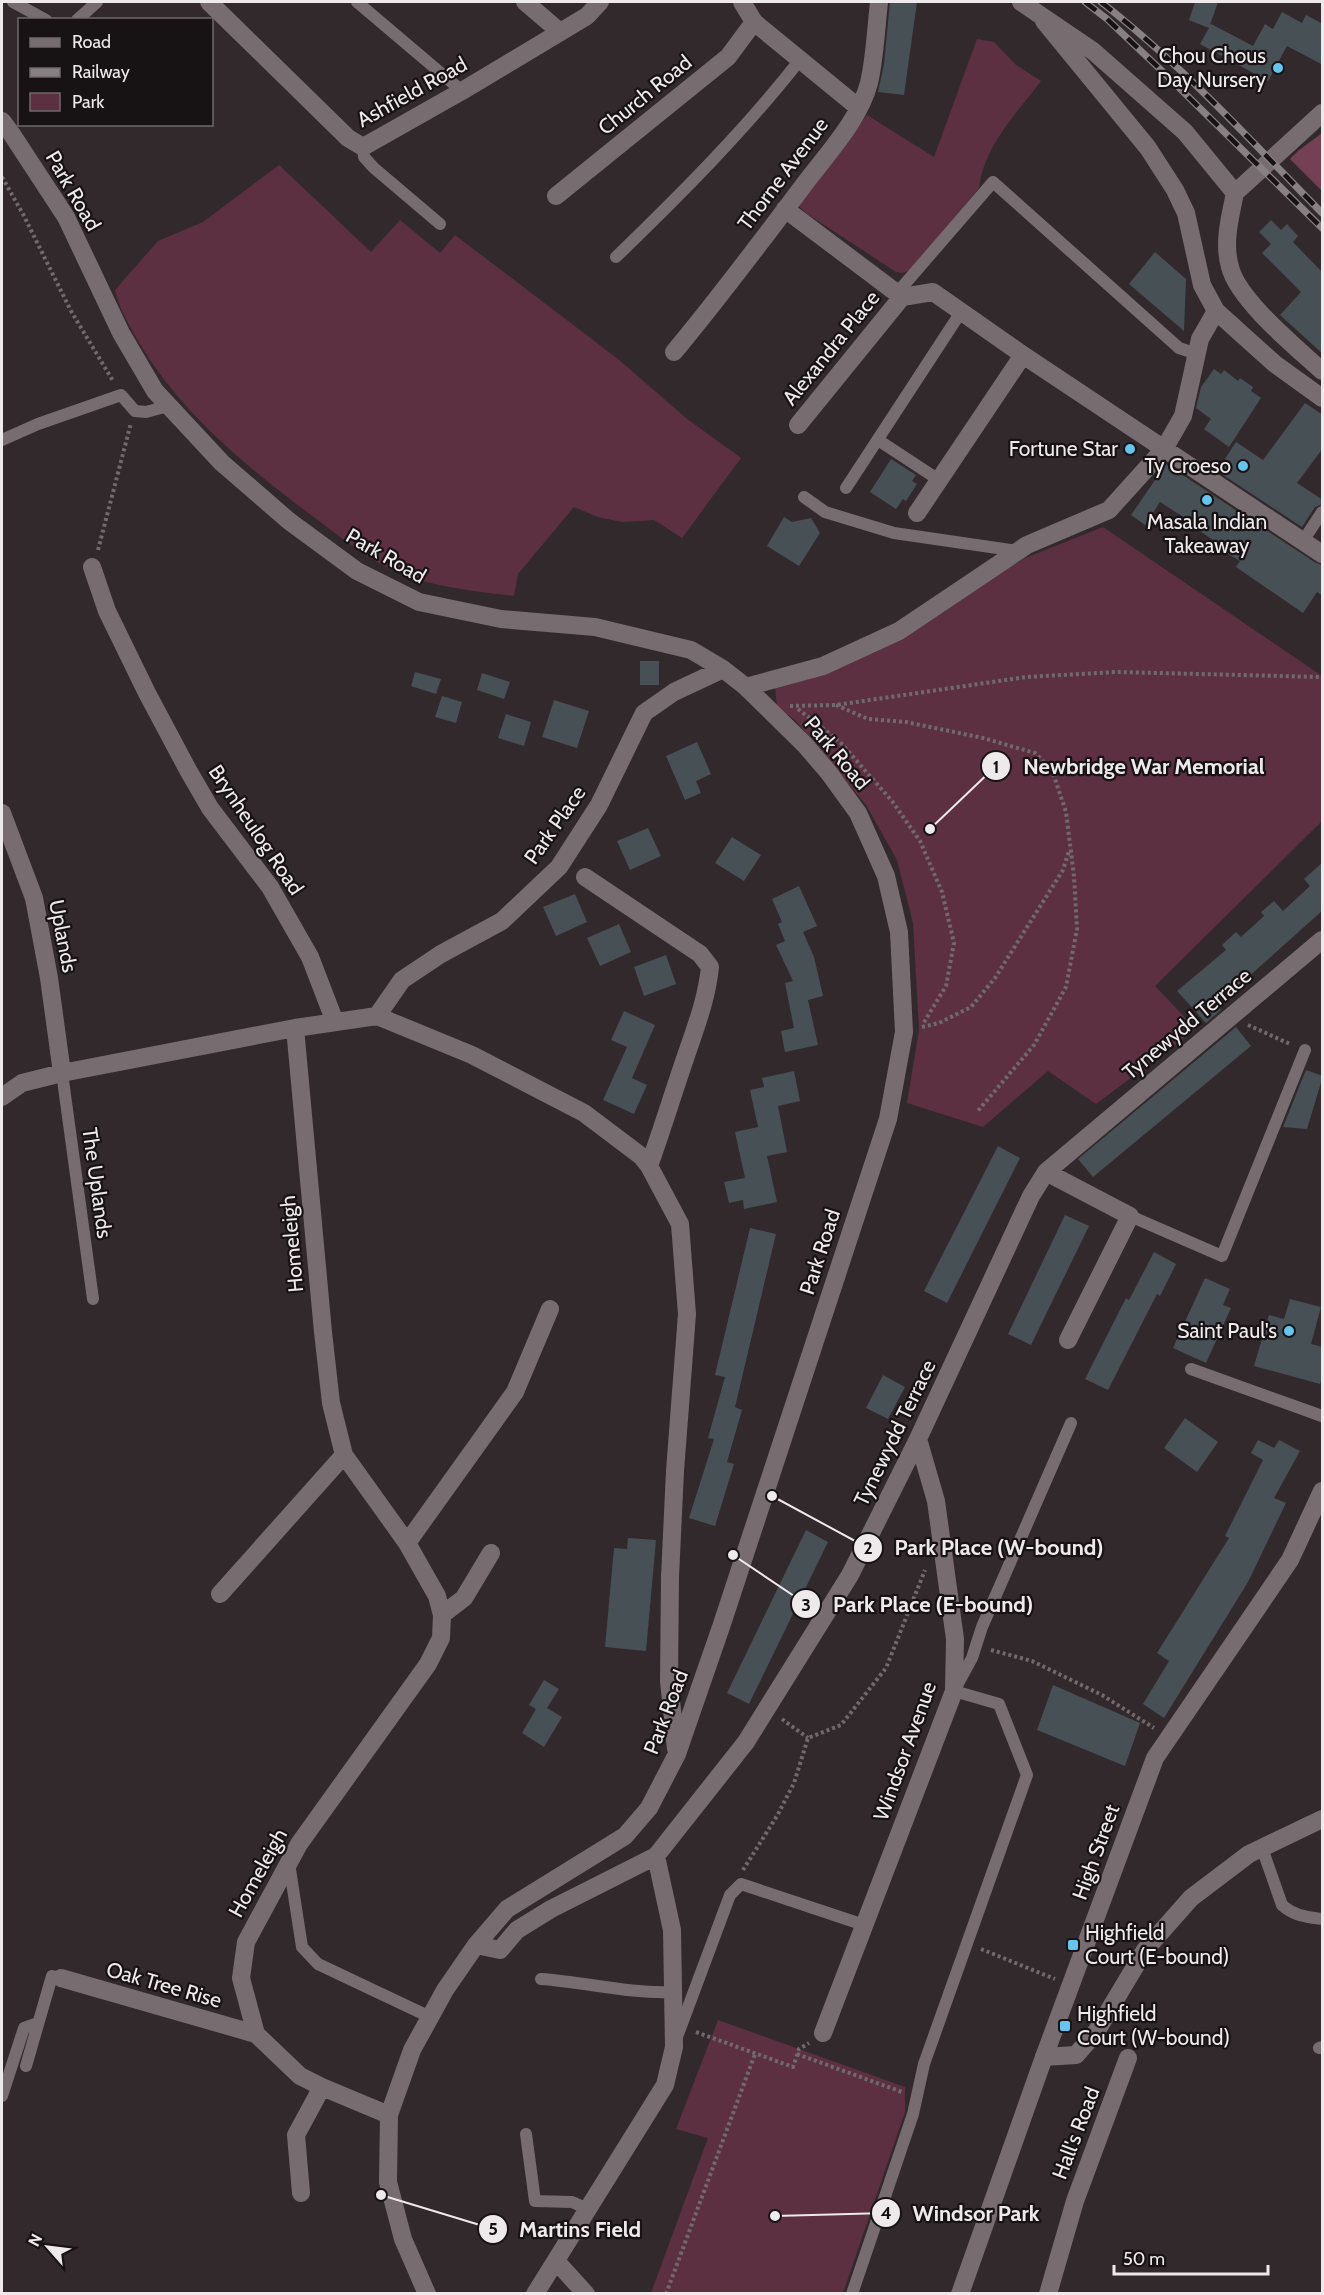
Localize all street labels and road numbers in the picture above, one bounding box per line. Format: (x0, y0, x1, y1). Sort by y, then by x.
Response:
street label: Church Road (593, 49, 696, 140)
street label: Ashfield Road (352, 51, 471, 132)
street label: Thorne Avenue (732, 112, 833, 235)
street label: Park Road (41, 146, 106, 235)
street label: Alexandra Place (777, 285, 885, 410)
street label: Park Road (342, 523, 431, 588)
street label: Park Road (799, 711, 875, 794)
street label: Brynheulog Road (204, 760, 309, 900)
street label: Park Place (519, 781, 591, 869)
street label: Uplands (44, 897, 83, 975)
street label: Tynewydd Terrace (1117, 963, 1256, 1085)
street label: The Uplands (77, 1126, 118, 1240)
street label: Homeleigh (275, 1195, 308, 1294)
street label: Park Road (794, 1206, 845, 1298)
street label: Tynewydd Terrace (848, 1355, 941, 1510)
street label: Park Road (638, 1666, 693, 1757)
street label: Windsor Avenue (868, 1678, 941, 1824)
street label: High Street (1067, 1801, 1124, 1903)
street label: Homeleigh (223, 1824, 292, 1921)
street label: Oak Tree Rise (104, 1956, 225, 2013)
street label: Hall's Road (1047, 2083, 1105, 2182)

